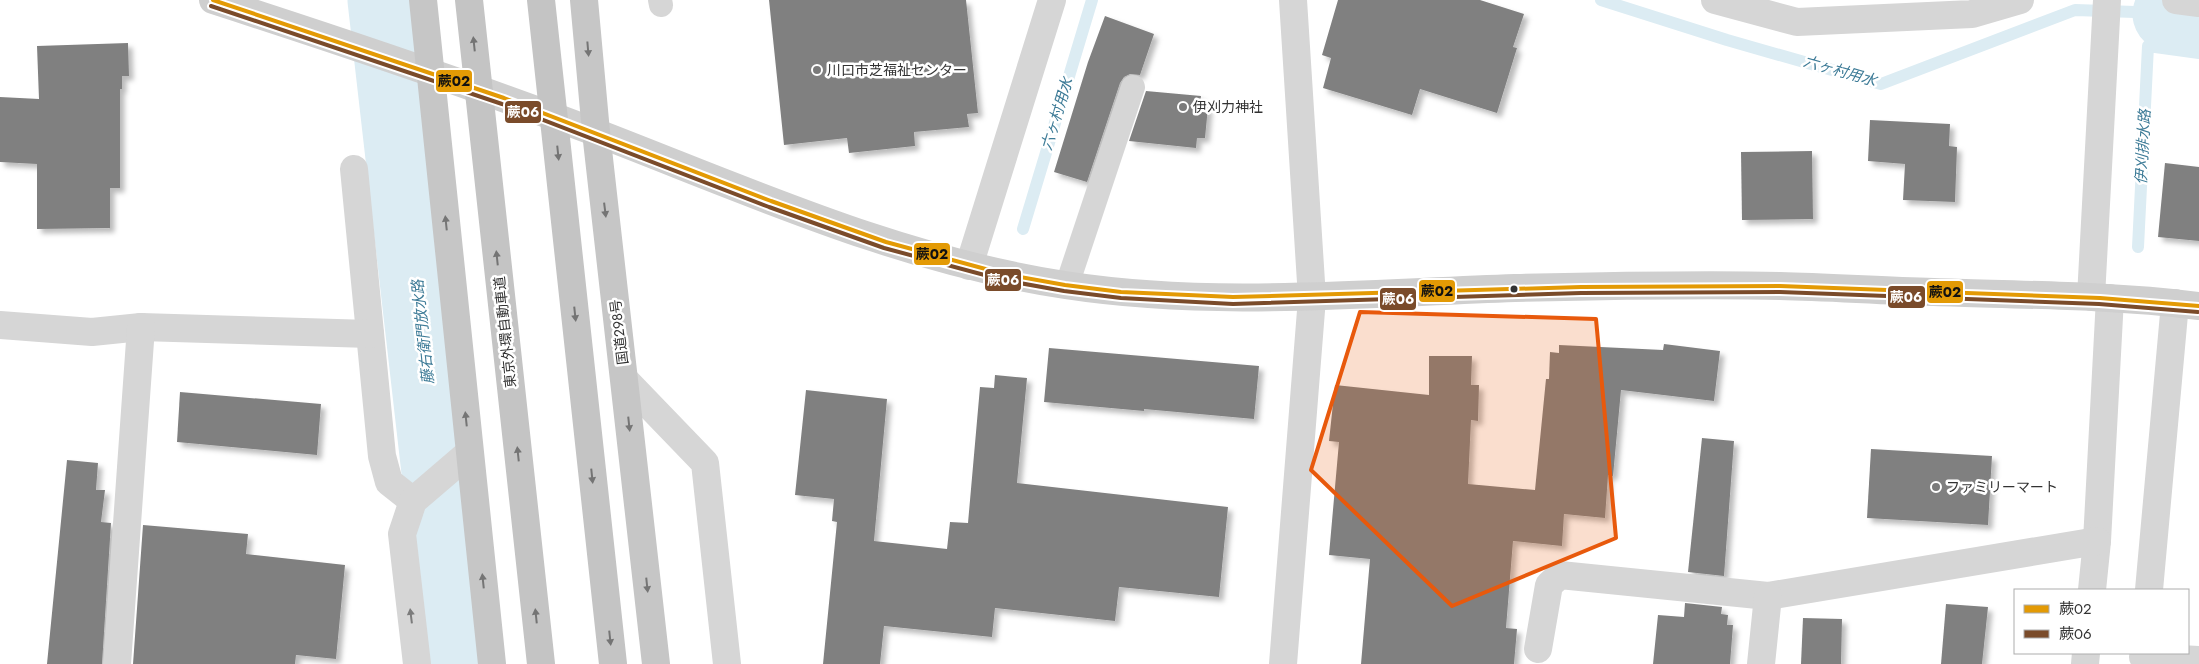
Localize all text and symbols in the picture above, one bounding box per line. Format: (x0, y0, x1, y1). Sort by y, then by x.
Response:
one-way arrow (470, 36, 478, 52)
one-way arrow (585, 41, 593, 57)
water label: 六ヶ村用水 (1801, 50, 1881, 92)
place label: 川口市芝福祉センター (827, 60, 967, 80)
marker: 川口市芝福祉センター (811, 64, 823, 76)
line badge: 蕨02 (435, 69, 473, 93)
text: 蕨02 (438, 71, 470, 91)
water label: 六ヶ村用水 (1036, 73, 1079, 153)
place label: 伊刈力神社 (1193, 97, 1263, 117)
line badge: 蕨06 (504, 100, 542, 124)
marker: 伊刈力神社 (1177, 101, 1189, 113)
text: 蕨06 (507, 102, 539, 122)
water label: 伊刈排水路 (2130, 107, 2156, 185)
one-way arrow (554, 145, 562, 161)
one-way arrow (601, 202, 609, 218)
one-way arrow (442, 214, 450, 230)
line badge: 蕨02 (913, 242, 951, 266)
text: 蕨02 (916, 244, 948, 264)
one-way arrow (493, 249, 501, 265)
line badge: 蕨06 (984, 268, 1022, 292)
text: 蕨06 (987, 270, 1019, 290)
street label: 東京外環自動車道 (489, 275, 521, 389)
water label: 藤右衛門放水路 (406, 277, 439, 385)
line badge: 蕨02 (1418, 279, 1456, 303)
line badge: 蕨02 (1926, 280, 1964, 304)
text: 蕨02 (1421, 281, 1453, 301)
text: 蕨02 (1929, 282, 1961, 302)
unlabelled marker (1509, 284, 1519, 294)
line badge: 蕨06 (1887, 285, 1926, 309)
line badge: 蕨06 (1379, 287, 1417, 311)
text: 蕨06 (1890, 287, 1922, 307)
text: 蕨06 (1382, 289, 1414, 309)
street label: 国道298号 (605, 298, 633, 366)
one-way arrow (571, 307, 579, 323)
one-way arrow (462, 411, 470, 427)
one-way arrow (625, 416, 633, 432)
one-way arrow (514, 446, 522, 462)
one-way arrow (588, 468, 596, 484)
place label: ファミリーマート (1946, 477, 2058, 497)
marker: ファミリーマート (1930, 481, 1942, 493)
one-way arrow (479, 572, 487, 588)
one-way arrow (644, 578, 652, 594)
legend (2014, 589, 2189, 654)
text: 蕨02 (2059, 598, 2092, 620)
one-way arrow (407, 607, 415, 623)
one-way arrow (532, 607, 540, 623)
text: 蕨06 (2059, 623, 2092, 645)
one-way arrow (606, 630, 614, 646)

